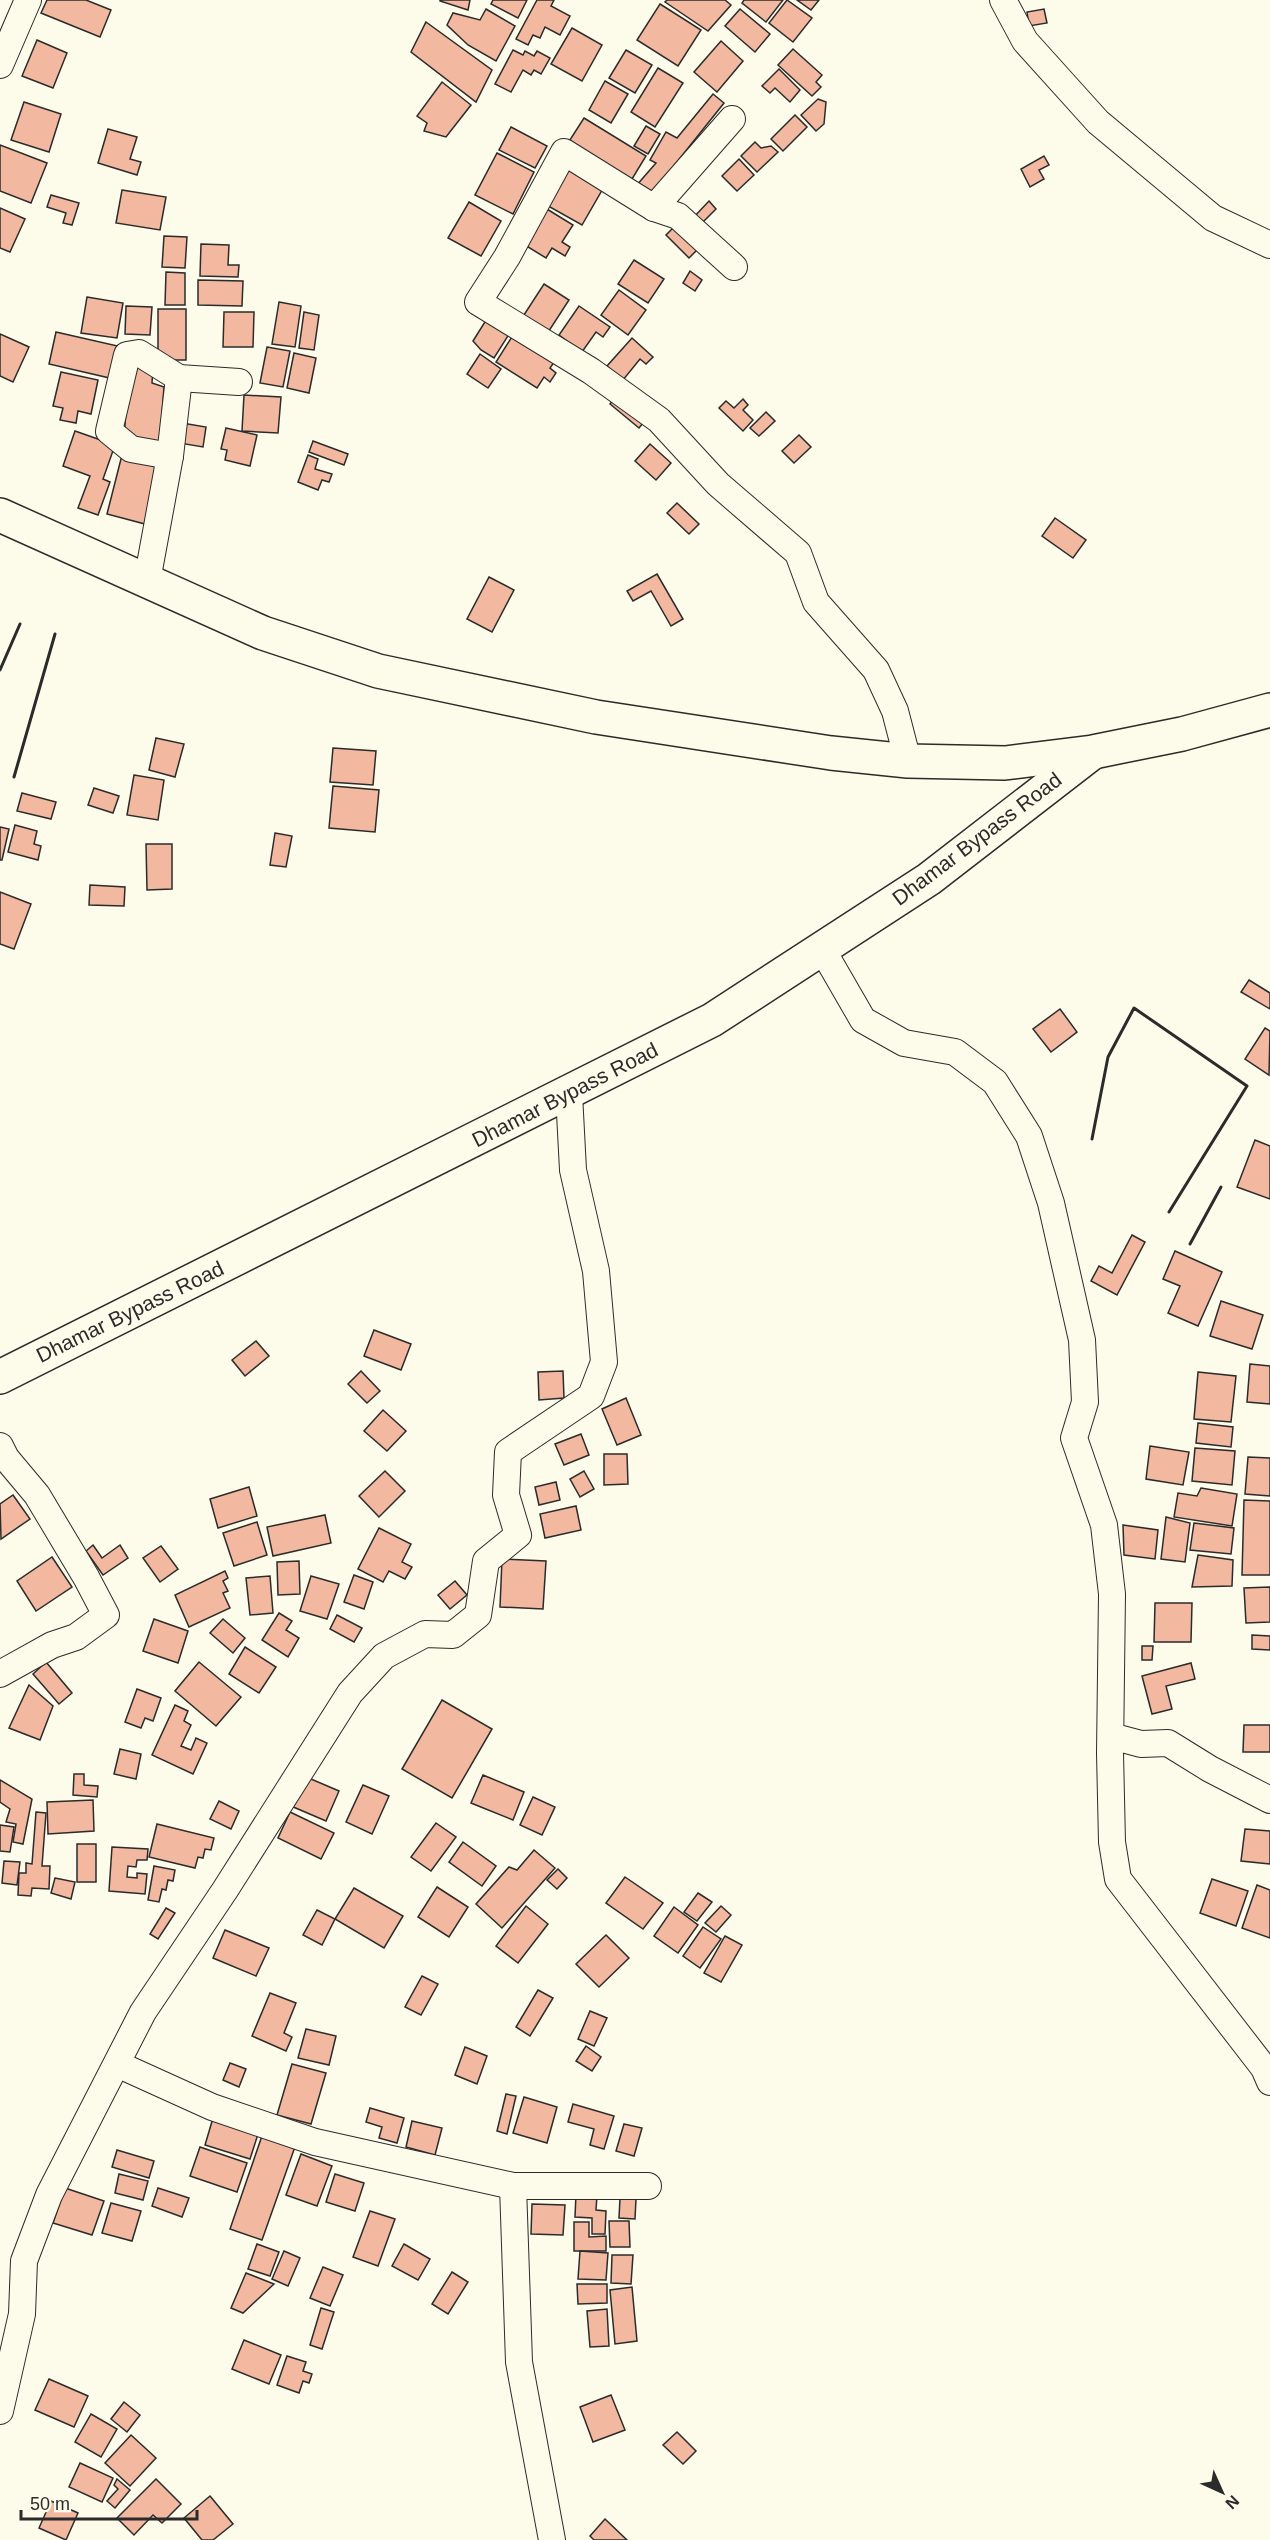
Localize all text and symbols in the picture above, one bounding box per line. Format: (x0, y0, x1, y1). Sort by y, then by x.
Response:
street label: Dhamar Bypass Road (888, 768, 1066, 910)
street label: Dhamar Bypass Road (468, 1038, 662, 1151)
street label: Dhamar Bypass Road (32, 1256, 227, 1367)
north arrow (1192, 2462, 1252, 2522)
scale bar (21, 2483, 196, 2521)
text: N (1222, 2492, 1242, 2512)
text: 50 m (30, 2494, 70, 2514)

